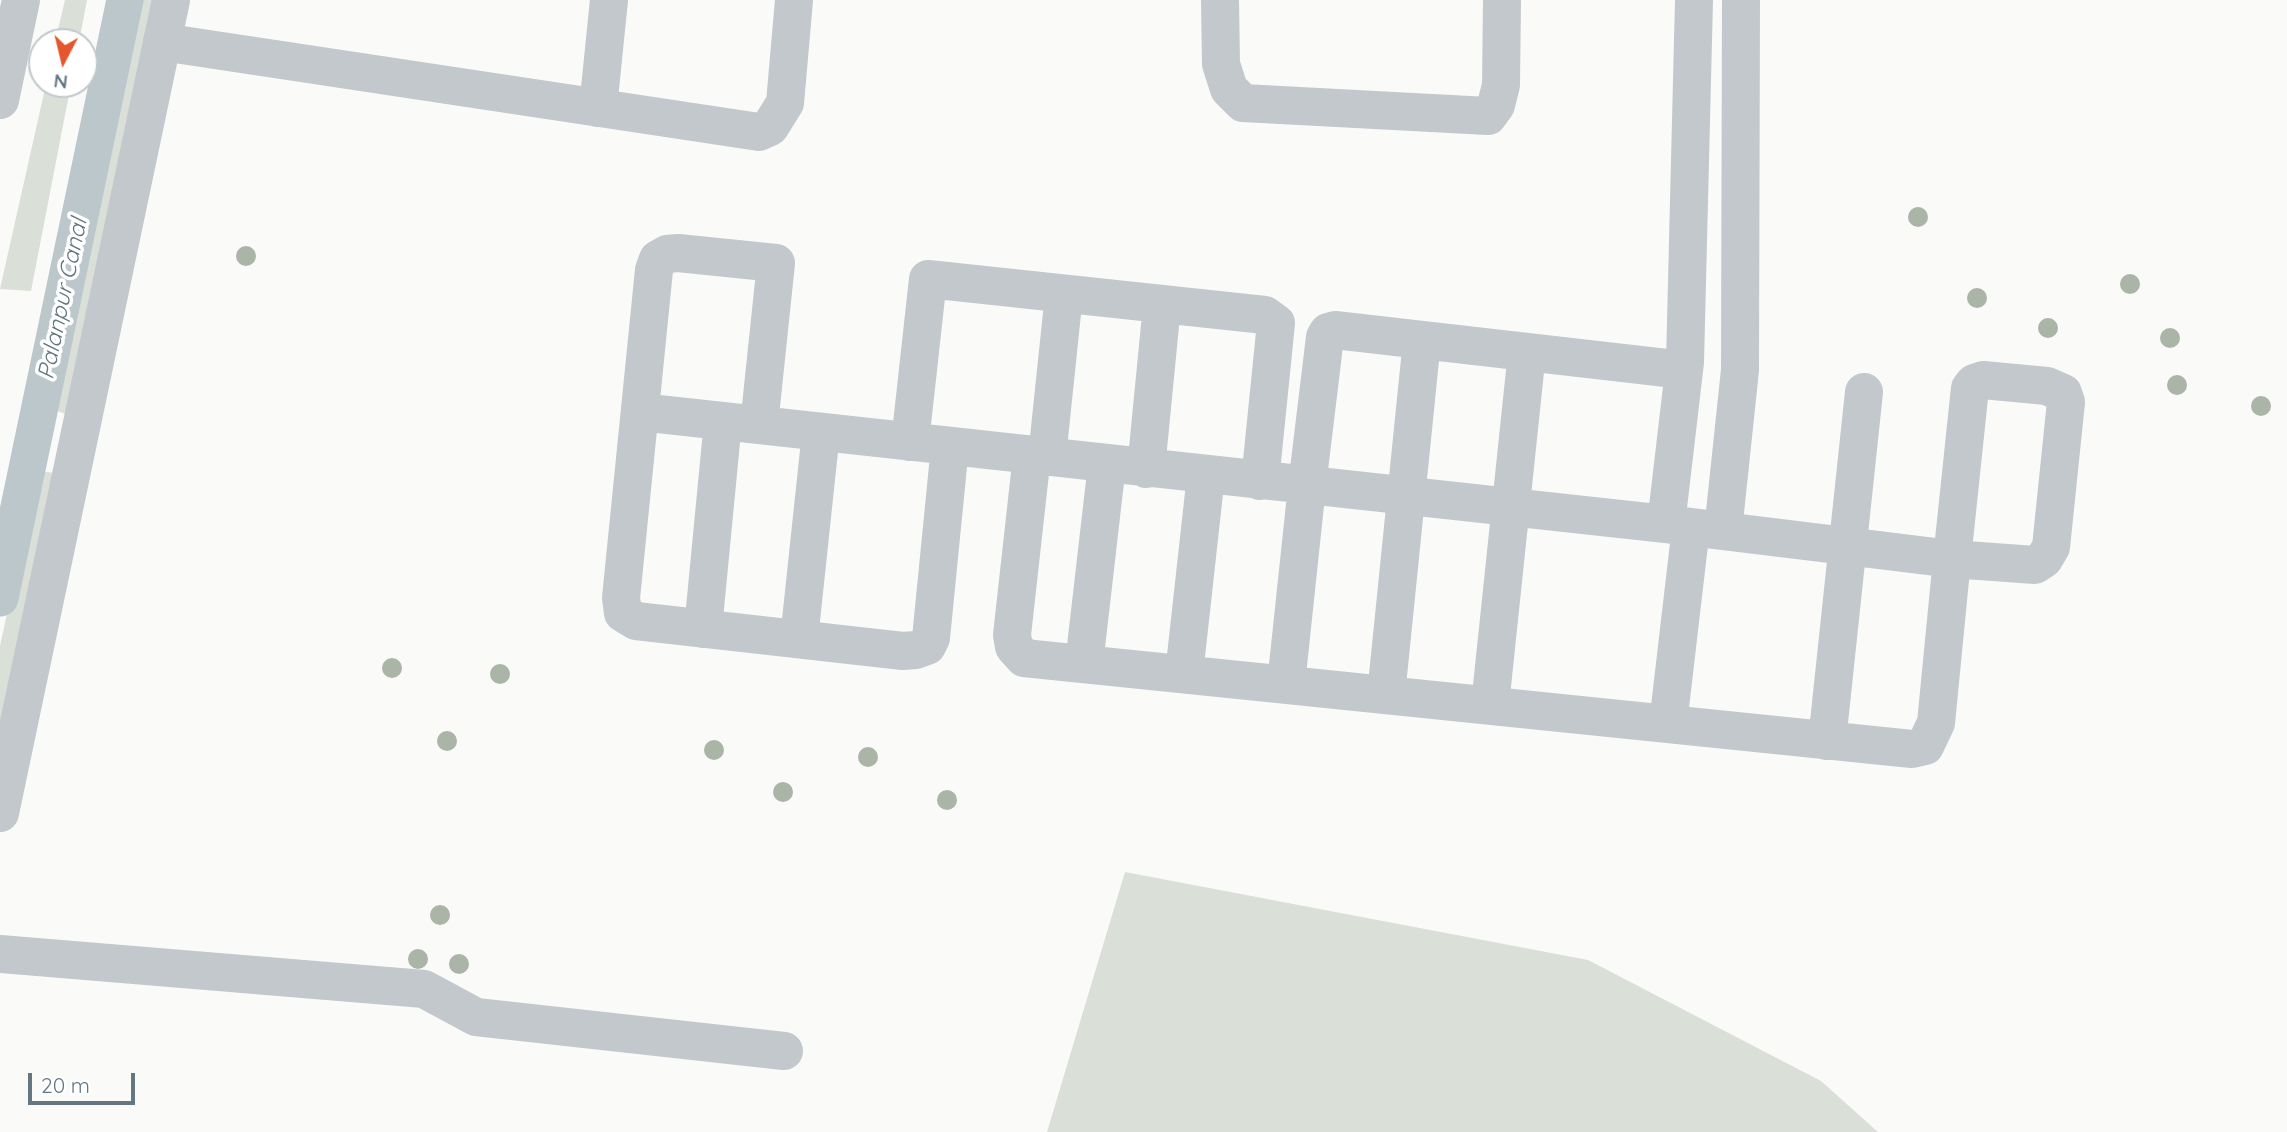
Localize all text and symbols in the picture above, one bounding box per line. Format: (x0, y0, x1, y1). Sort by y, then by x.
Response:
north arrow (28, 28, 98, 98)
text: N (52, 69, 69, 95)
water label: Palanpur Canal (32, 216, 94, 382)
scale bar (32, 1058, 138, 1102)
text: 20 m (41, 1072, 90, 1098)

